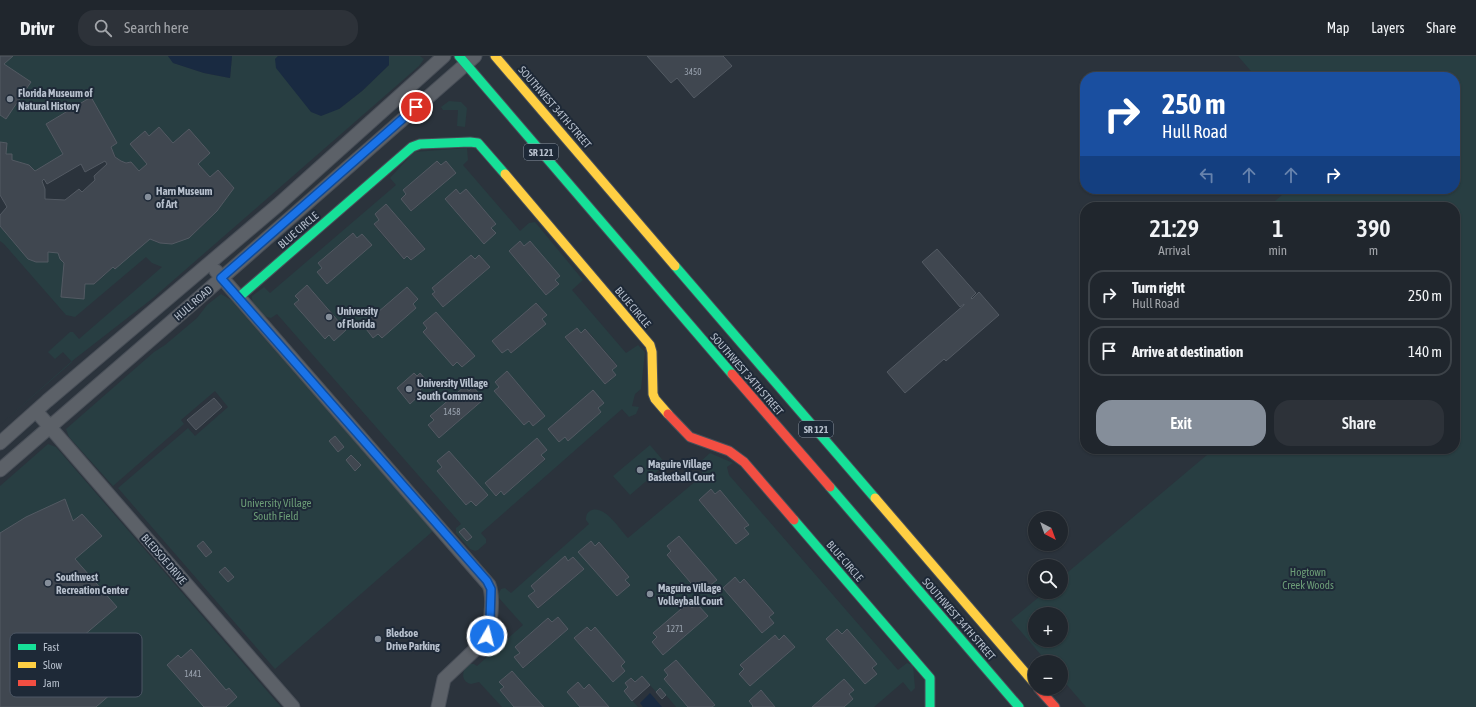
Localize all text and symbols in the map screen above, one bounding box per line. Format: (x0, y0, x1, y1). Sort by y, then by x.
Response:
search box (78, 10, 358, 46)
text: Drivr (20, 17, 54, 39)
icon: search (92, 17, 114, 39)
text: Search here (124, 19, 189, 36)
text: Map (1327, 20, 1349, 36)
text: Layers (1371, 20, 1404, 36)
text: Share (1426, 20, 1456, 36)
street label: SOUTHWEST 34TH STREET (516, 64, 594, 151)
house number: 3450 (685, 67, 701, 77)
place label: Florida Museum of Natural History (18, 87, 93, 112)
icon: right (1096, 88, 1148, 140)
text: 250 m (1162, 88, 1225, 120)
pin (399, 90, 433, 124)
marker: Florida Museum of Natural History (5, 94, 15, 104)
icon: arrive (405, 96, 427, 118)
text: Hull Road (1162, 121, 1228, 142)
road number: SR 121 (524, 144, 558, 160)
icon: left (1196, 164, 1218, 186)
icon: ahead (1238, 164, 1260, 186)
icon: ahead (1280, 164, 1302, 186)
icon: right (1322, 164, 1344, 186)
place label: Harn Museum of Art (156, 185, 212, 210)
marker: Harn Museum of Art (143, 192, 153, 202)
street label: BLUE CIRCLE (275, 209, 321, 251)
text: 21:29 (1150, 215, 1199, 242)
text: 1 (1272, 215, 1283, 242)
text: 390 (1357, 215, 1390, 242)
text: Arrival (1158, 243, 1190, 258)
text: min (1268, 243, 1287, 258)
text: m (1369, 243, 1378, 258)
text: Turn right (1132, 279, 1185, 296)
street label: HULL ROAD (172, 283, 214, 323)
street label: BLUE CIRCLE (613, 284, 654, 330)
icon: right (1098, 284, 1120, 306)
text: 250 m (1408, 287, 1442, 304)
text: Hull Road (1132, 296, 1179, 311)
place label: University of Florida (337, 305, 379, 330)
marker: University of Florida (324, 312, 334, 322)
street label: SOUTHWEST 34TH STREET (708, 331, 786, 418)
icon: arrive (1098, 340, 1120, 362)
text: Arrive at destination (1132, 343, 1243, 360)
text: 140 m (1408, 343, 1442, 360)
place label: University Village South Commons (417, 377, 488, 402)
marker: University Village South Commons (404, 384, 414, 394)
button: Exit (1096, 400, 1266, 446)
button: Share (1274, 400, 1444, 446)
house number: 1458 (444, 407, 460, 417)
road number: SR 121 (799, 421, 833, 437)
place label: Maguire Village Basketball Court (648, 458, 715, 483)
marker: Maguire Village Basketball Court (635, 465, 645, 475)
park label: University Village South Field (240, 497, 312, 522)
north arrow (1028, 511, 1068, 551)
map controls (1028, 511, 1068, 695)
street label: BLEDSOE DRIVE (139, 532, 189, 587)
street label: BLUE CIRCLE (824, 538, 866, 584)
button: search (1028, 559, 1068, 599)
park label: Hogtown Creek Woods (1282, 566, 1334, 591)
place label: Southwest Recreation Center (56, 571, 129, 596)
street label: SOUTHWEST 34TH STREET (920, 576, 998, 663)
marker: Southwest Recreation Center (43, 578, 53, 588)
place label: Maguire Village Volleyball Court (657, 582, 724, 607)
marker: Maguire Village Volleyball Court (645, 589, 655, 599)
button: + (1028, 607, 1068, 647)
position arrow (466, 615, 508, 657)
house number: 1271 (667, 624, 683, 634)
place label: Bledsoe Drive Parking (386, 627, 440, 652)
legend (10, 633, 142, 697)
marker: Bledsoe Drive Parking (373, 634, 383, 644)
text: Fast (43, 641, 59, 653)
button: − (1028, 655, 1068, 695)
text: Slow (43, 659, 62, 671)
house number: 1441 (185, 669, 201, 679)
text: Jam (43, 677, 60, 689)

